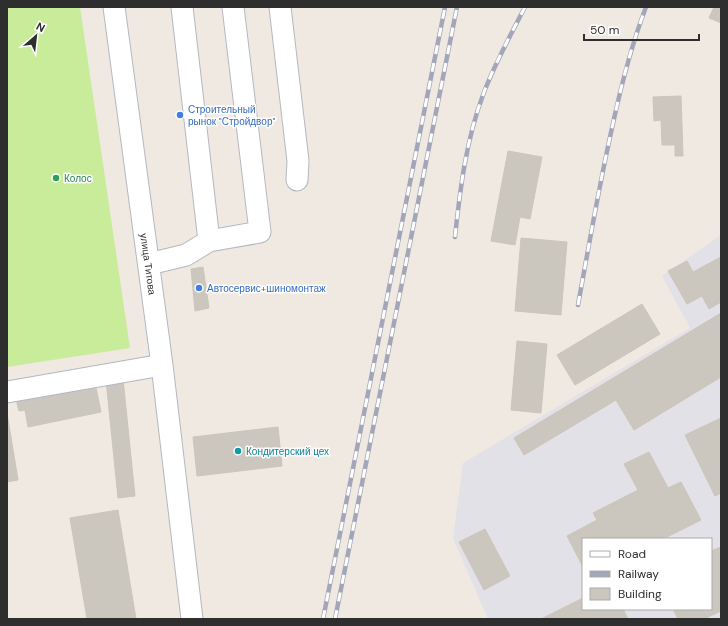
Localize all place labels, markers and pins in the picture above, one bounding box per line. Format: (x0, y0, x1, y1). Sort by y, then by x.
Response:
place label: Строительный рынок "Стройдвор" (188, 103, 275, 128)
marker: Строительный рынок "Стройдвор" (175, 110, 185, 120)
place label: Колос (64, 172, 92, 185)
marker: Колос (51, 173, 61, 183)
place label: Автосервис+шиномонтаж (207, 282, 326, 295)
marker: Автосервис+шиномонтаж (194, 283, 204, 293)
place label: Кондитерский цех (246, 445, 329, 458)
marker: Кондитерский цех (233, 446, 243, 456)

